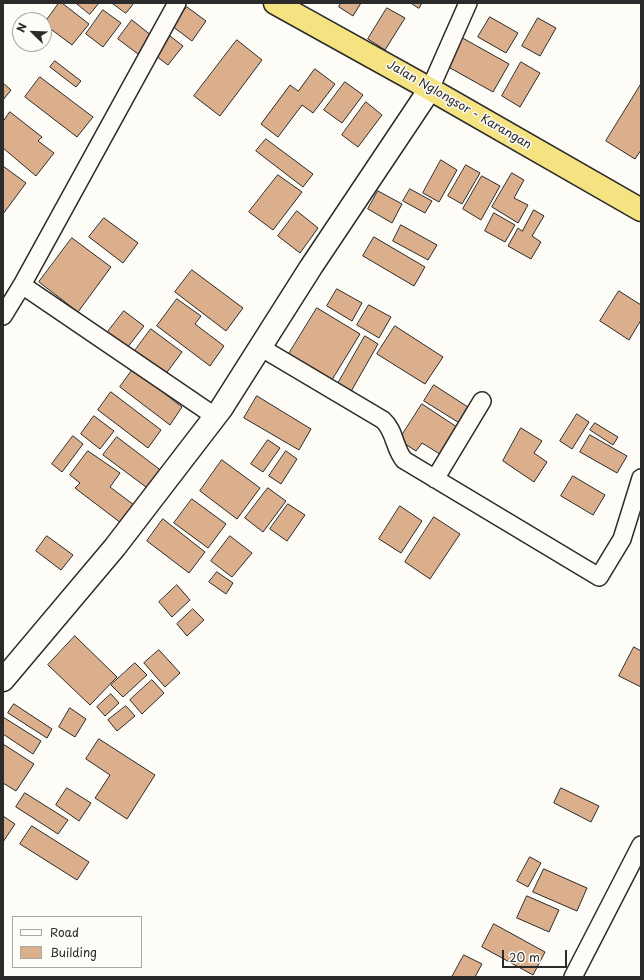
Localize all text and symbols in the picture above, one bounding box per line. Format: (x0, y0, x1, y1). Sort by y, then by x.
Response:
north arrow (12, 12, 52, 52)
text: N (12, 20, 31, 35)
street label: Jalan Nglongsor - Karangan (384, 58, 534, 152)
legend (12, 916, 142, 968)
text: Road (50, 923, 79, 941)
scale bar (504, 942, 569, 968)
text: Building (50, 943, 97, 961)
text: 20 m (509, 948, 540, 966)

